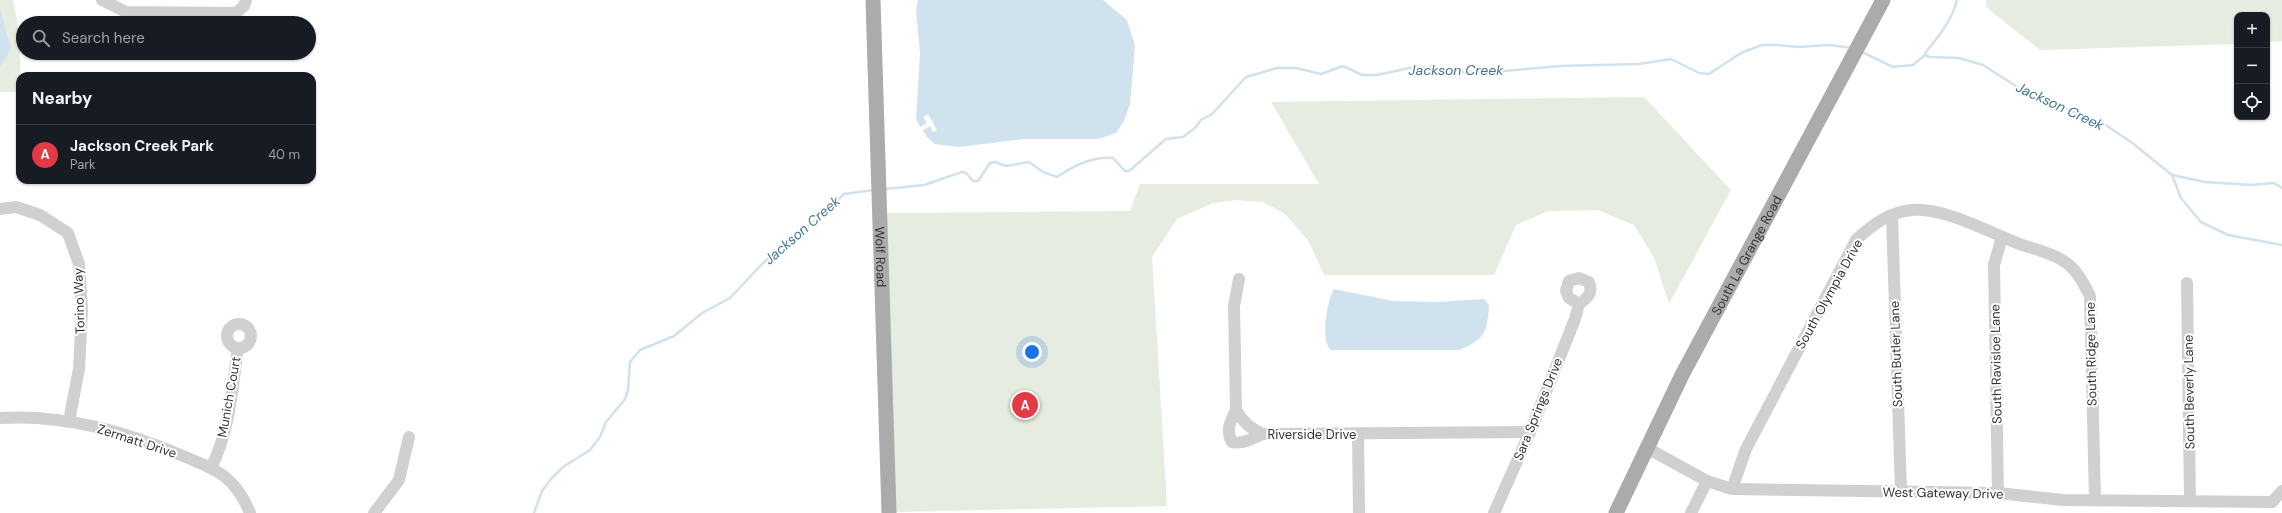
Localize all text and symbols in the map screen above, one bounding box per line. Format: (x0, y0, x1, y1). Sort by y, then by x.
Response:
map controls (2234, 12, 2270, 120)
button: + (2234, 12, 2270, 48)
search box (16, 16, 316, 60)
icon: search (30, 27, 52, 49)
text: Search here (62, 28, 145, 48)
button: − (2234, 48, 2270, 84)
water label: Jackson Creek (1409, 61, 1504, 79)
water label: Jackson Creek (2013, 78, 2108, 135)
button: locate (2234, 84, 2270, 120)
text: Nearby (32, 87, 92, 109)
text: Jackson Creek Park (70, 136, 214, 156)
text: A (40, 146, 50, 163)
text: 40 m (268, 146, 300, 163)
text: Park (70, 156, 96, 173)
water label: Jackson Creek (760, 192, 844, 268)
street label: South La Grange Road (1707, 192, 1785, 318)
street label: Wolf Road (872, 226, 890, 287)
street label: South Olympia Drive (1792, 236, 1866, 352)
street label: Torino Way (69, 267, 89, 335)
street label: South Butler Lane (1886, 301, 1906, 407)
street label: South Ridge Lane (2082, 302, 2100, 406)
street label: South Ravisloe Lane (1986, 304, 2006, 424)
street label: South Beverly Lane (2179, 334, 2199, 450)
your location (1022, 342, 1042, 362)
street label: Munich Court (214, 355, 244, 439)
street label: Sara Springs Drive (1510, 355, 1566, 463)
pin: A (1012, 390, 1038, 420)
street label: Zermatt Drive (95, 420, 179, 462)
street label: Riverside Drive (1268, 426, 1357, 443)
street label: West Gateway Drive (1882, 483, 2004, 503)

